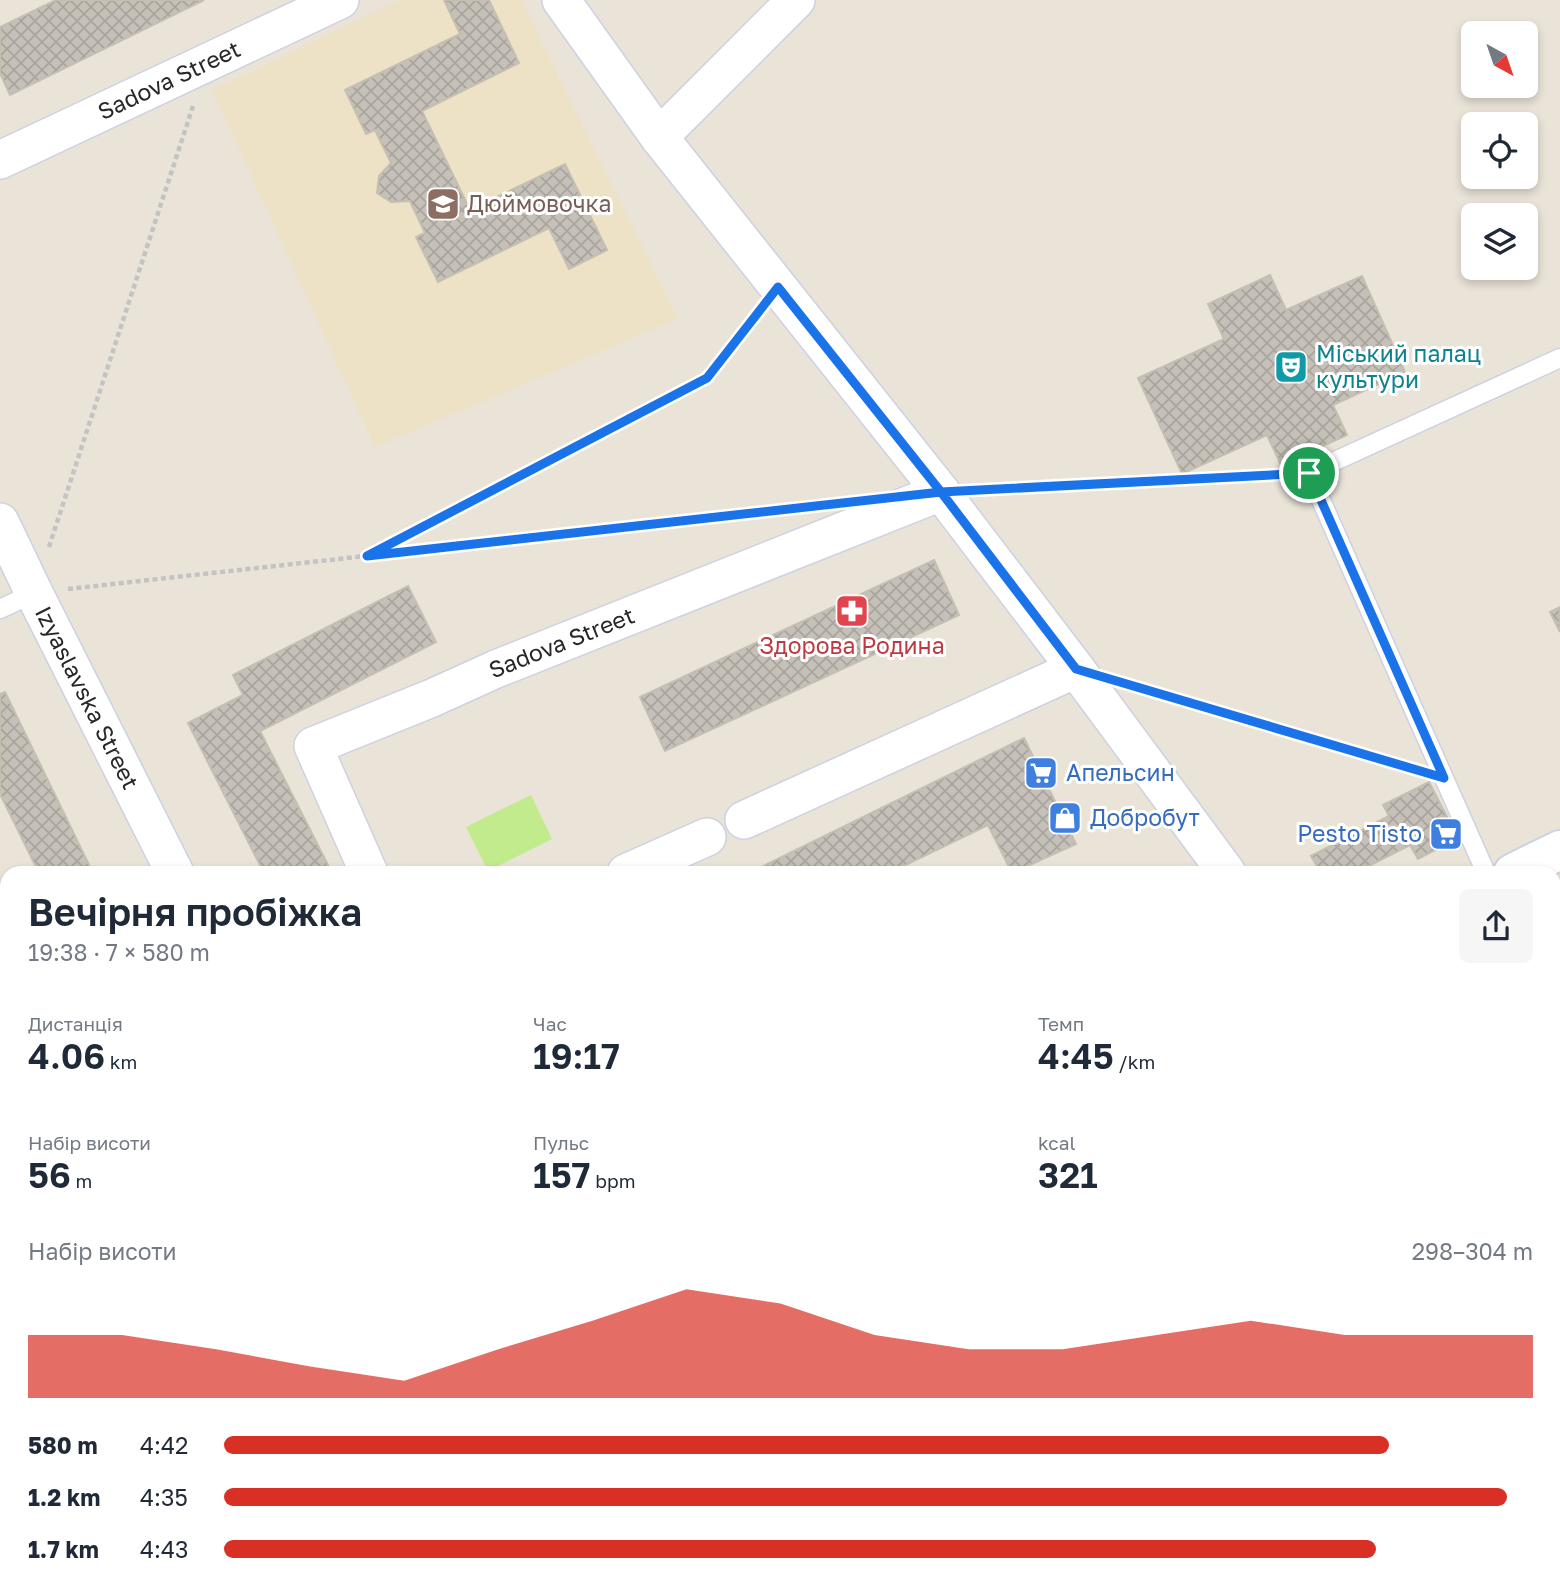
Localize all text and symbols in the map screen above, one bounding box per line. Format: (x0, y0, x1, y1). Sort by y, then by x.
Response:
north arrow (1461, 21, 1538, 98)
map controls (1461, 21, 1538, 280)
street label: Sadova Street (93, 34, 245, 125)
button: locate (1461, 112, 1538, 189)
school or university icon: Дюймовочка (424, 185, 462, 223)
place label: Дюймовочка (467, 189, 612, 217)
button: layers (1461, 203, 1538, 280)
place label: Міський палац культури (1316, 339, 1481, 393)
theatre icon: Міський палац культури (1272, 348, 1310, 386)
pin (1279, 443, 1339, 503)
icon: arrive (1290, 454, 1328, 492)
pharmacy icon: Здорова Родина (833, 592, 871, 630)
street label: Sadova Street (484, 600, 638, 683)
street label: Izyaslavska Street (30, 601, 145, 793)
place label: Здорова Родина (759, 631, 945, 659)
supermarket icon: Апельсин (1022, 754, 1060, 792)
place label: Апельсин (1066, 758, 1175, 786)
shop icon: Добробут (1046, 799, 1084, 837)
place label: Добробут (1090, 803, 1200, 831)
supermarket icon: Pesto Tisto (1427, 815, 1465, 853)
place label: Pesto Tisto (1297, 819, 1422, 847)
text: Вечірня пробіжка (28, 889, 362, 934)
button: share (1459, 889, 1533, 963)
text: 19:38 · 7 × 580 m (28, 938, 210, 966)
text: Дистанція (28, 1012, 123, 1035)
text: Час (533, 1012, 567, 1035)
text: Темп (1038, 1012, 1084, 1035)
text: 4.06 (28, 1035, 105, 1077)
text: 19:17 (533, 1035, 620, 1077)
text: 4:45 (1038, 1035, 1114, 1077)
text: km (105, 1050, 137, 1073)
text: /km (1114, 1050, 1155, 1073)
text: Набір висоти (28, 1131, 151, 1154)
text: Пульс (533, 1131, 589, 1154)
text: kcal (1038, 1131, 1076, 1154)
text: 56 (28, 1154, 71, 1196)
text: 157 (533, 1154, 591, 1196)
text: 321 (1038, 1154, 1098, 1196)
text: m (71, 1169, 92, 1192)
text: bpm (591, 1169, 635, 1192)
text: Набір висоти (28, 1237, 177, 1265)
text: 298–304 m (1412, 1237, 1533, 1265)
text: 580 m (28, 1431, 98, 1459)
text: 4:42 (140, 1431, 188, 1459)
text: 1.2 km (28, 1483, 100, 1511)
text: 4:35 (140, 1483, 188, 1511)
text: 1.7 km (28, 1535, 99, 1563)
text: 4:43 (140, 1535, 188, 1563)

